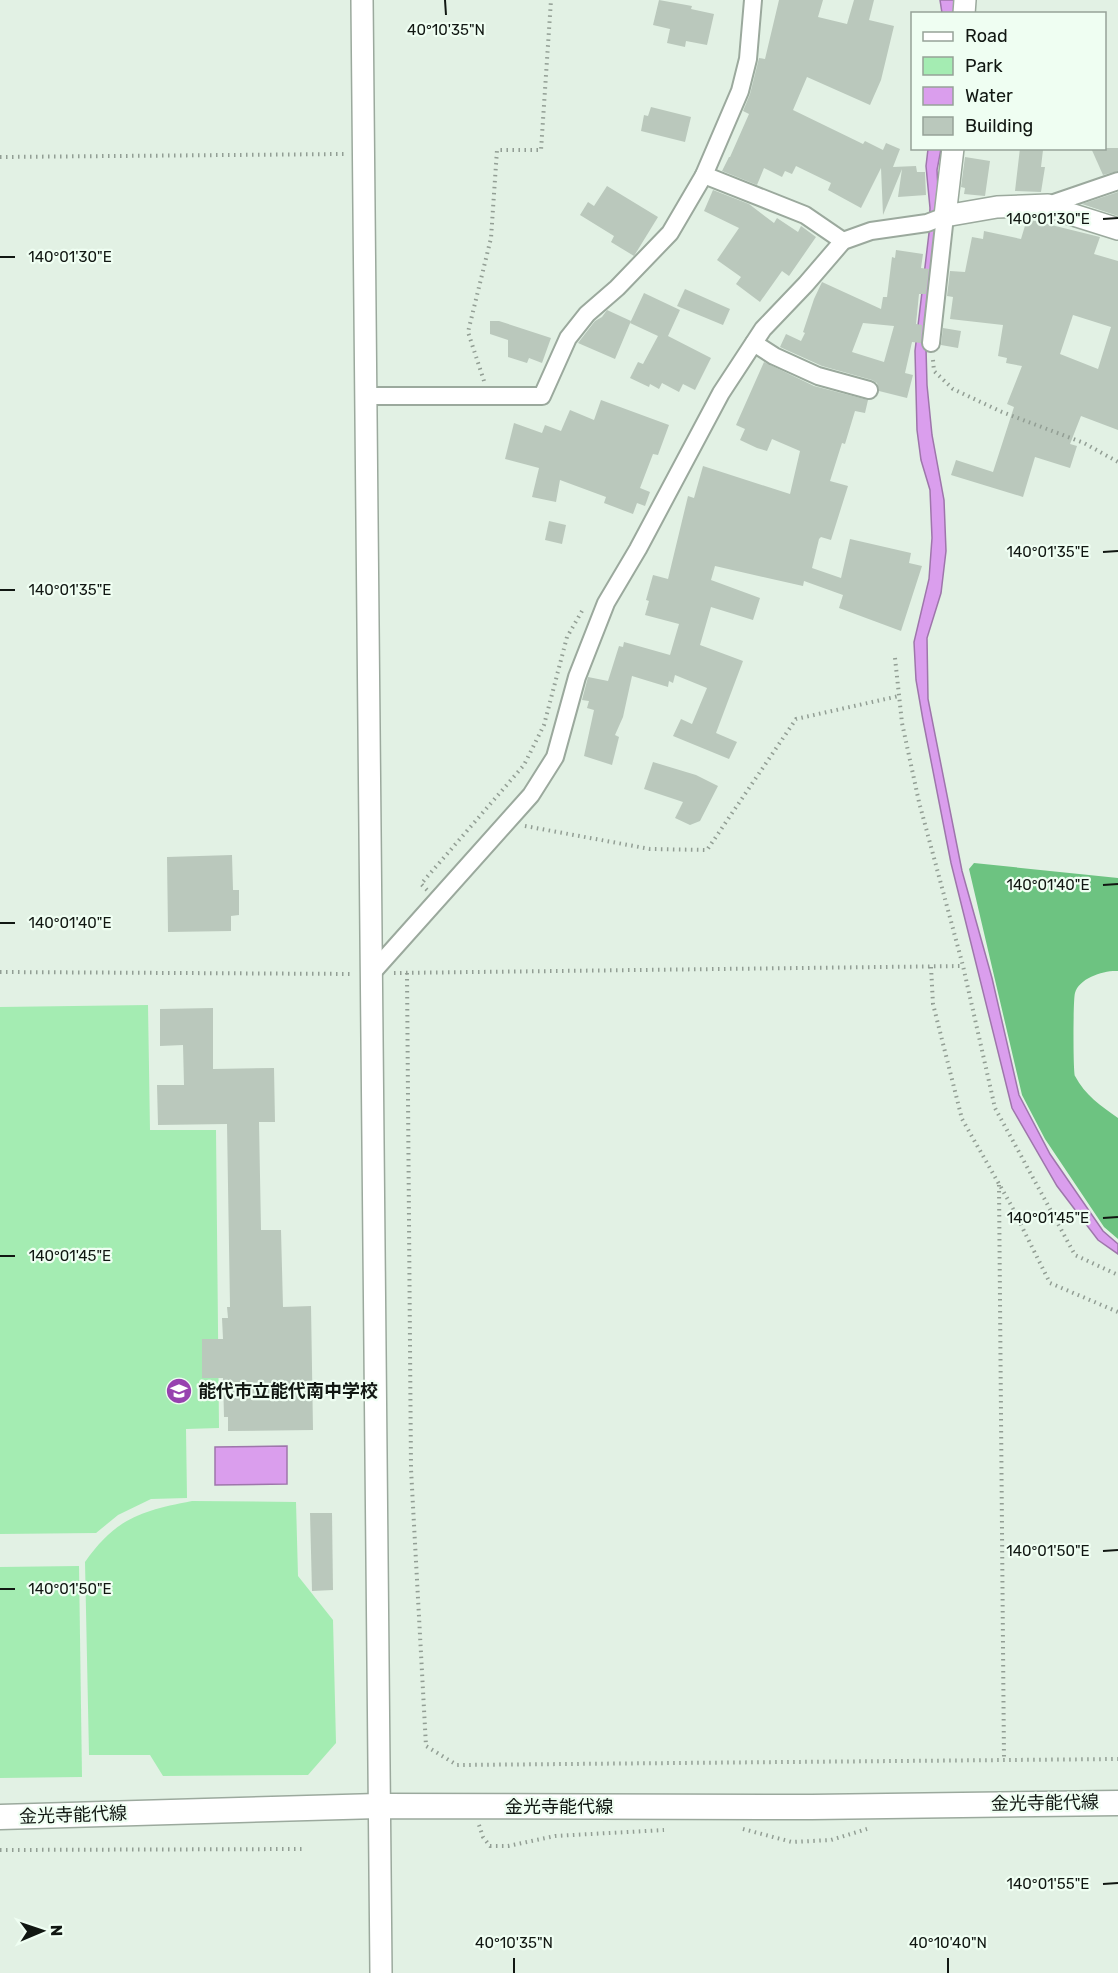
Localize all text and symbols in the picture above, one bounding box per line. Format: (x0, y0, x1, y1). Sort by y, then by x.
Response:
legend (911, 12, 1106, 150)
text: 40°10'35"N (407, 21, 485, 39)
text: Road (965, 25, 1008, 47)
text: Park (965, 55, 1003, 77)
text: Water (965, 85, 1013, 107)
text: Building (965, 115, 1033, 137)
text: 140°01'30"E (1006, 210, 1090, 228)
text: 140°01'30"E (28, 248, 112, 266)
text: 140°01'35"E (1007, 543, 1089, 561)
text: 140°01'35"E (29, 581, 111, 599)
text: 140°01'40"E (1006, 876, 1090, 894)
text: 140°01'40"E (28, 914, 112, 932)
text: 140°01'45"E (1007, 1209, 1089, 1227)
text: 140°01'45"E (29, 1247, 111, 1265)
school or university icon: 能代市立能代南中学校 (164, 1376, 194, 1406)
place label: 能代市立能代南中学校 (198, 1380, 378, 1402)
text: 140°01'50"E (1006, 1542, 1090, 1560)
text: 140°01'50"E (28, 1580, 112, 1598)
street label: 金光寺能代線 (991, 1791, 1099, 1815)
street label: 金光寺能代線 (505, 1796, 613, 1818)
street label: 金光寺能代線 (19, 1802, 127, 1828)
text: 140°01'55"E (1007, 1875, 1089, 1893)
north arrow (12, 1901, 72, 1961)
text: N (47, 1924, 66, 1937)
text: 40°10'35"N (475, 1934, 553, 1952)
text: 40°10'40"N (909, 1934, 987, 1952)

